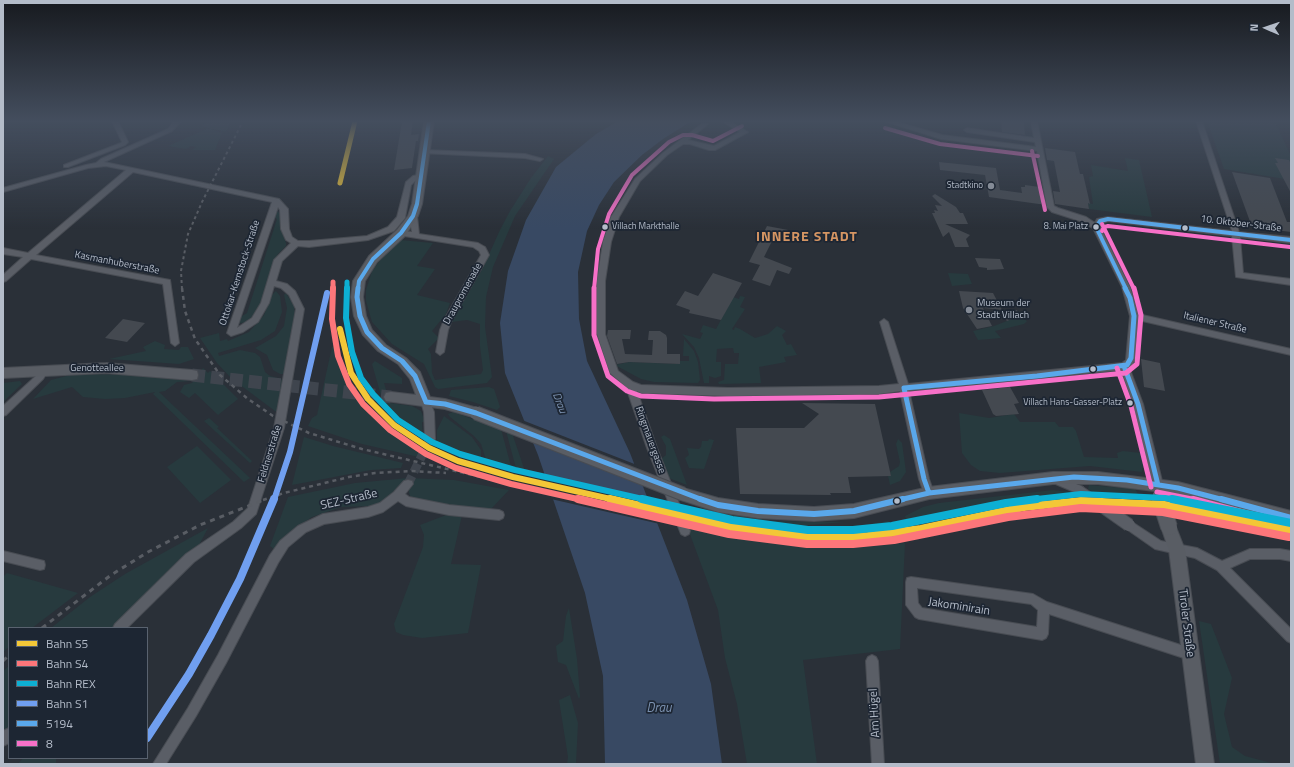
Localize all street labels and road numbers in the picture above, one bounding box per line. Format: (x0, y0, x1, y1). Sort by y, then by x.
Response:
street label: 10. Oktober-Straße (1200, 213, 1282, 235)
street label: Ottokar-Kernstock-Straße (217, 219, 263, 327)
street label: Kasmanhuberstraße (74, 249, 160, 277)
street label: Draupromenade (441, 261, 485, 327)
street label: Italiener Straße (1182, 310, 1248, 336)
street label: Genotteallee (70, 363, 124, 375)
street label: Ringmauergasse (632, 405, 668, 475)
street label: Feldnerstraße (256, 424, 284, 484)
street label: SEZ-Straße (319, 486, 379, 514)
street label: Tiroler Straße (1175, 588, 1197, 658)
street label: Jakominirain (927, 595, 991, 619)
street label: Am Hügel (867, 688, 883, 738)

